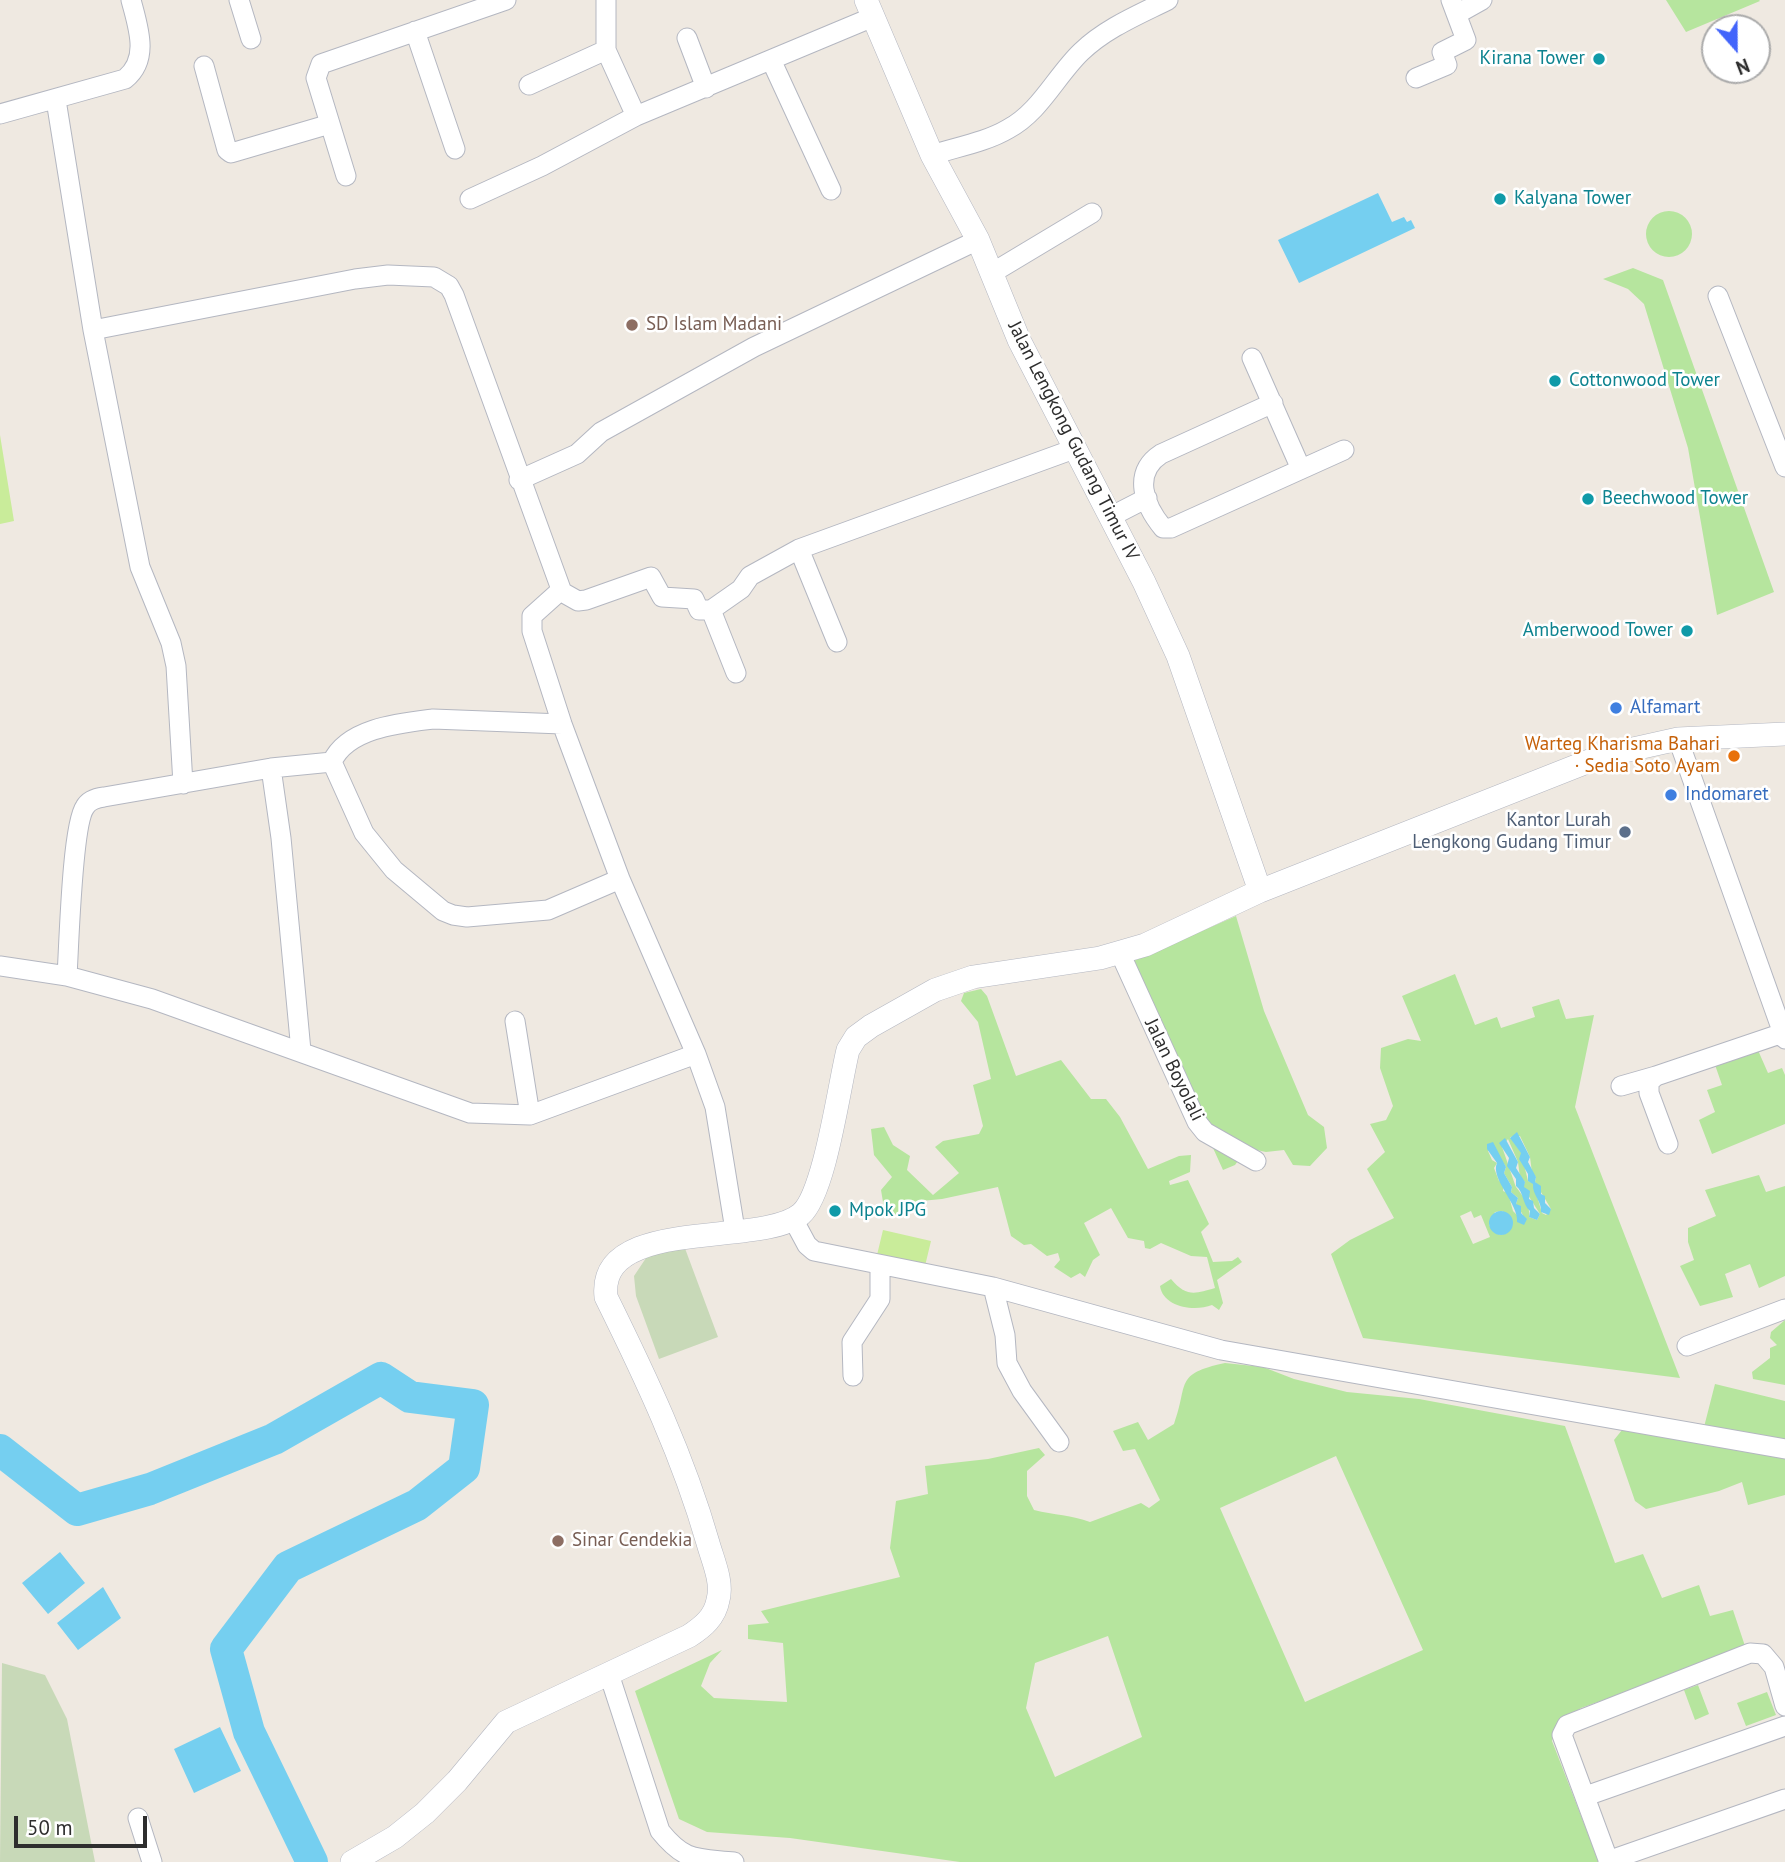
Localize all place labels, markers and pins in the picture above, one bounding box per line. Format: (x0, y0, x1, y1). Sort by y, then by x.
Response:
place label: Kirana Tower (1480, 48, 1585, 70)
marker: Kirana Tower (1591, 51, 1607, 67)
place label: Kalyana Tower (1514, 188, 1631, 210)
marker: Kalyana Tower (1492, 191, 1508, 207)
place label: SD Islam Madani (646, 314, 782, 336)
marker: SD Islam Madani (624, 317, 640, 333)
place label: Cottonwood Tower (1569, 370, 1720, 392)
marker: Cottonwood Tower (1547, 373, 1563, 389)
place label: Beechwood Tower (1602, 488, 1748, 510)
marker: Beechwood Tower (1580, 491, 1596, 507)
place label: Amberwood Tower (1523, 620, 1673, 642)
marker: Amberwood Tower (1679, 623, 1695, 639)
place label: Alfamart (1630, 697, 1700, 719)
marker: Alfamart (1608, 700, 1624, 716)
place label: Warteg Kharisma Bahari · Sedia Soto Ayam (1525, 734, 1720, 778)
marker: Warteg Kharisma Bahari · Sedia Soto Ayam (1726, 748, 1742, 764)
place label: Indomaret (1685, 784, 1769, 806)
marker: Indomaret (1663, 787, 1679, 803)
place label: Kantor Lurah Lengkong Gudang Timur (1412, 810, 1611, 854)
marker: Kantor Lurah Lengkong Gudang Timur (1617, 824, 1633, 840)
place label: Mpok JPG (849, 1200, 926, 1222)
marker: Mpok JPG (827, 1203, 843, 1219)
place label: Sinar Cendekia (572, 1530, 692, 1552)
marker: Sinar Cendekia (550, 1533, 566, 1549)

